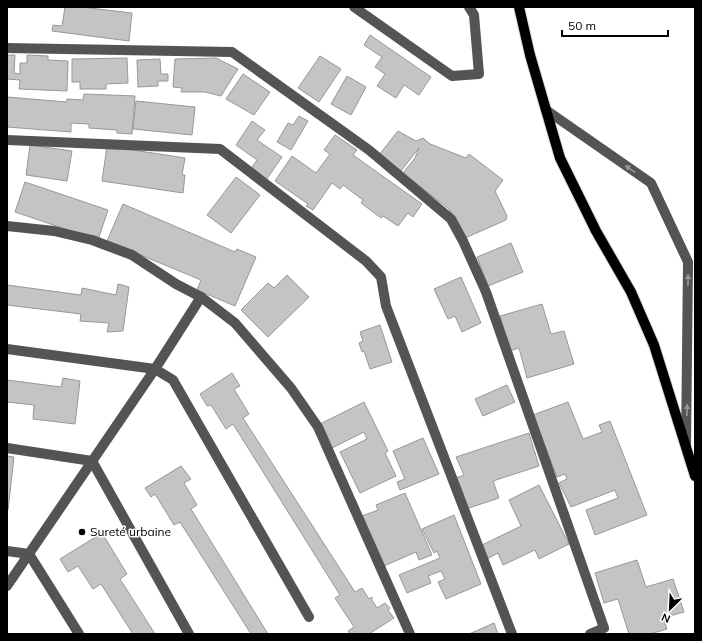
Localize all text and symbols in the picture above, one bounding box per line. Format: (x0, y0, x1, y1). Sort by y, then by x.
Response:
scale bar (562, 12, 668, 38)
text: 50 m (568, 18, 596, 33)
one-way arrow (625, 165, 635, 173)
one-way arrow (685, 273, 691, 286)
one-way arrow (684, 403, 690, 416)
place label: Sureté urbaine (90, 524, 171, 539)
marker: Sureté urbaine (77, 527, 87, 537)
north arrow (650, 589, 690, 629)
text: N (659, 610, 673, 626)

